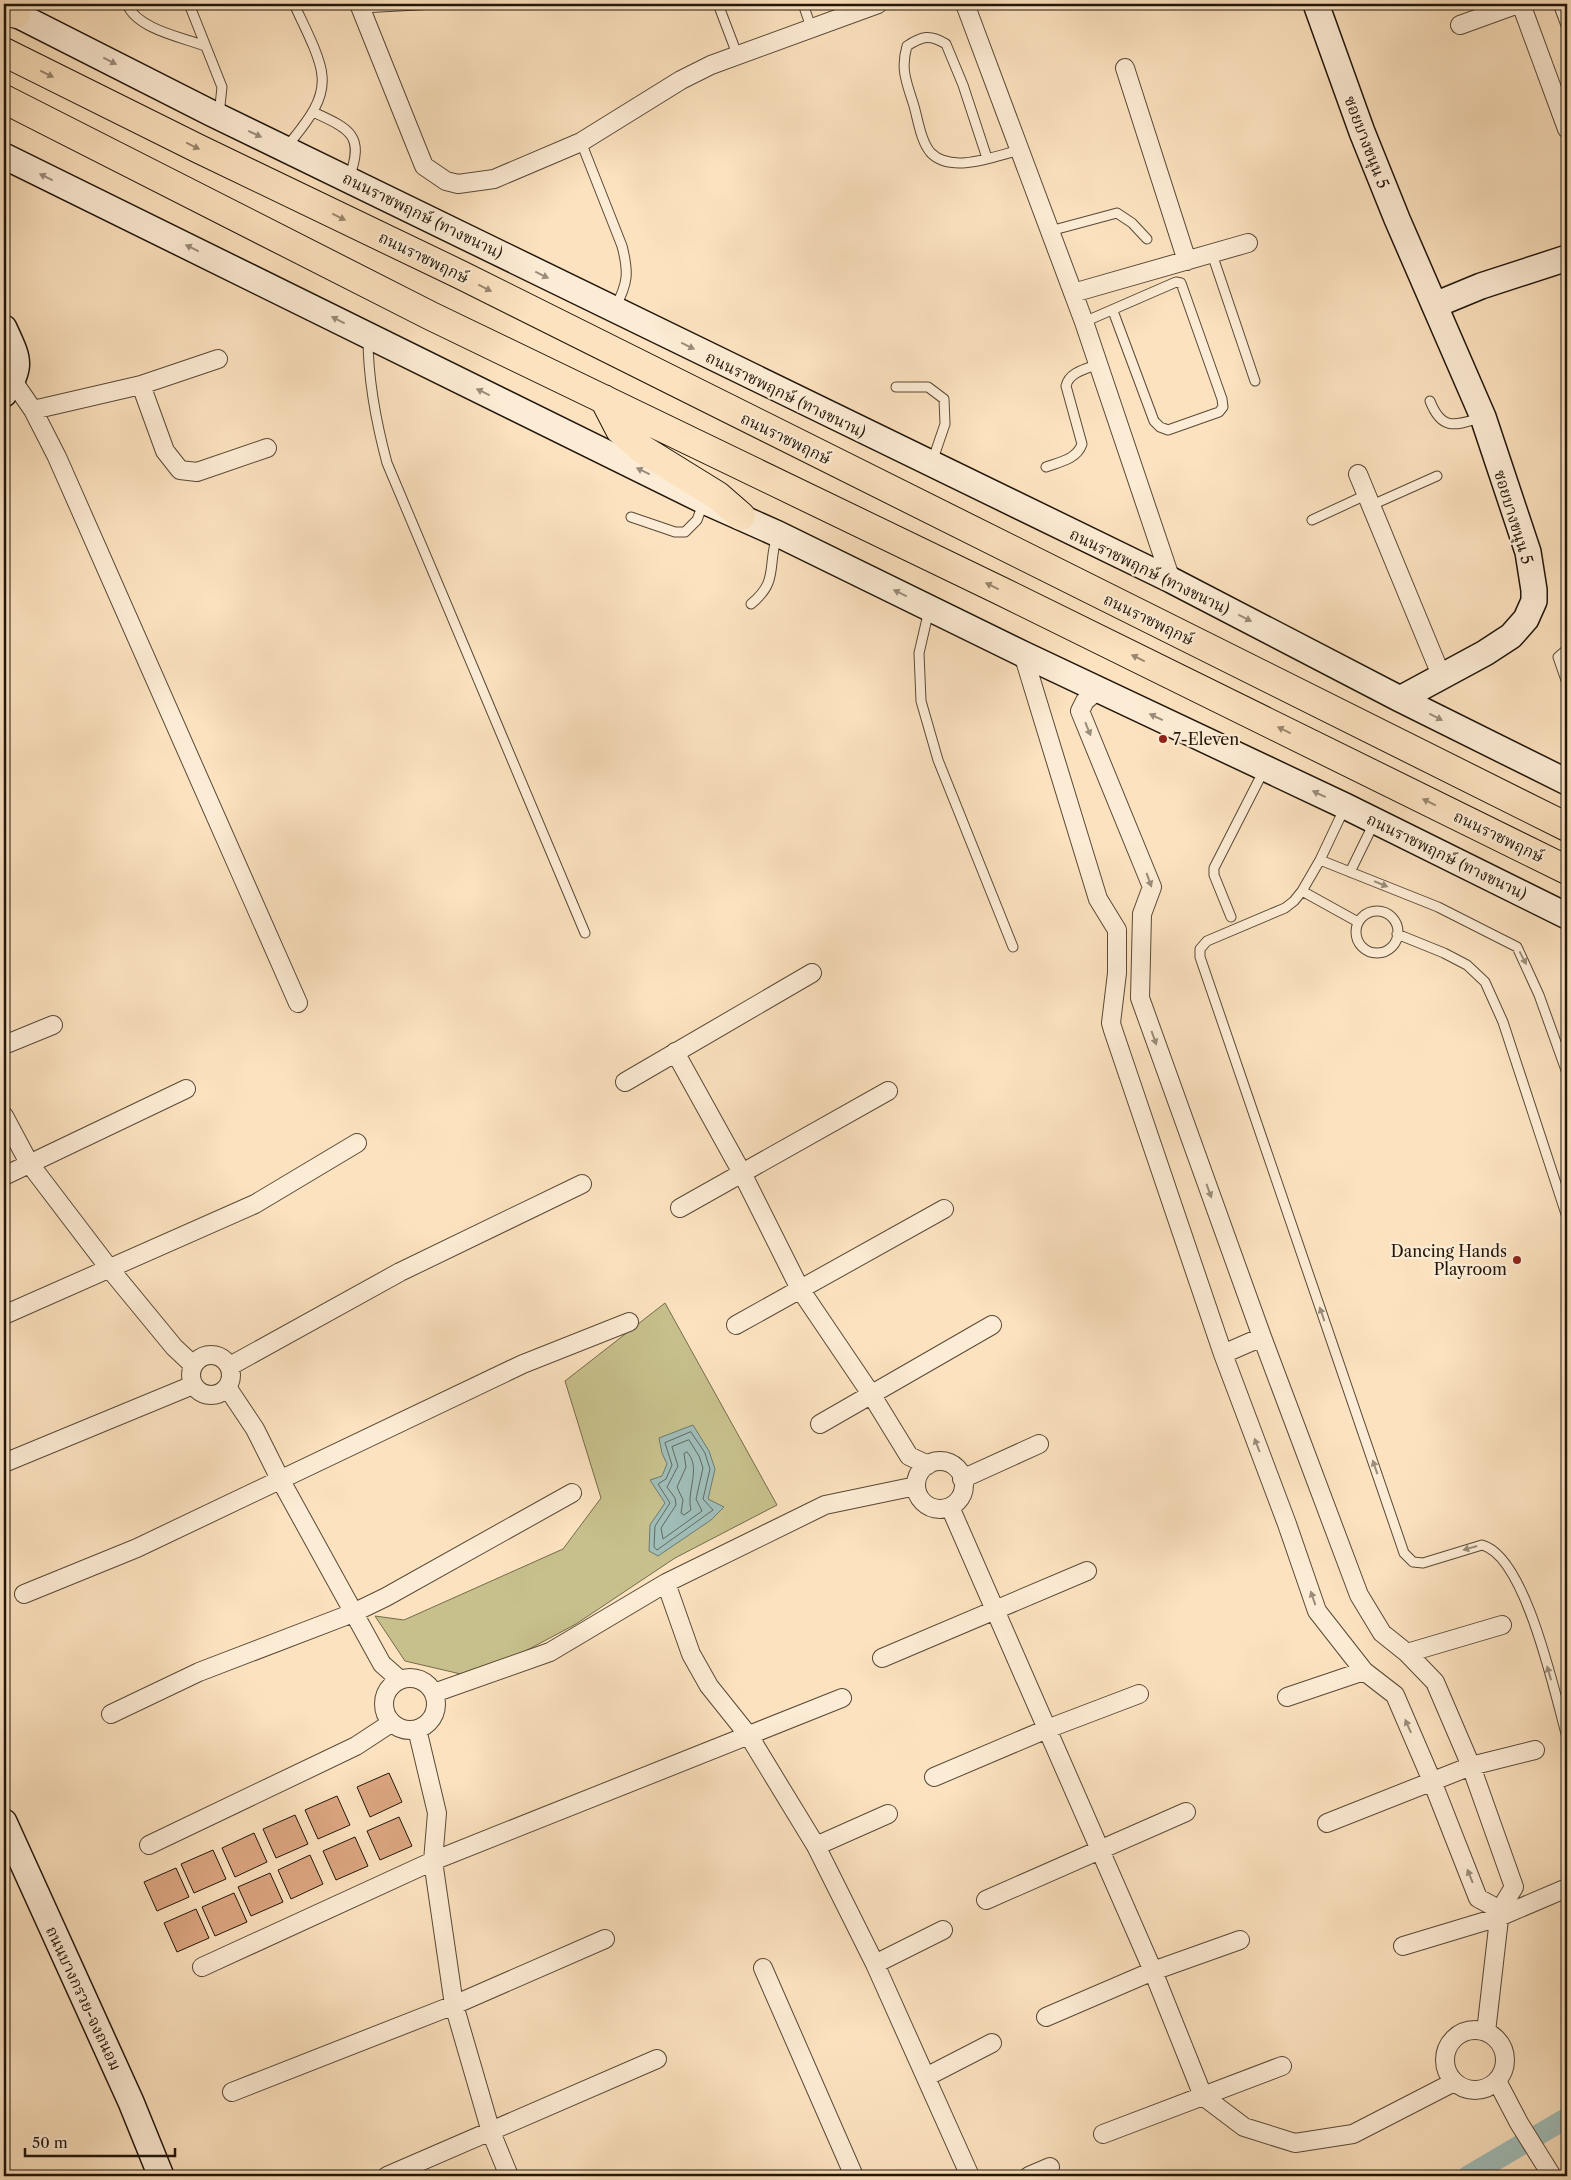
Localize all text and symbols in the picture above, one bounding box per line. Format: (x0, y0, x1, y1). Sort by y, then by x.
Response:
one-way arrow (102, 57, 117, 65)
one-way arrow (40, 70, 54, 78)
street label: ซอยบางขนุน 5 (1338, 93, 1394, 192)
one-way arrow (248, 130, 262, 138)
one-way arrow (186, 142, 200, 150)
street label: ถนนราชพฤกษ์ (ทางขนาน) (340, 168, 506, 262)
one-way arrow (39, 173, 53, 181)
one-way arrow (332, 213, 346, 221)
street label: ถนนราชพฤกษ์ (376, 227, 472, 287)
one-way arrow (185, 244, 199, 252)
one-way arrow (535, 270, 550, 279)
one-way arrow (478, 283, 493, 292)
one-way arrow (331, 316, 345, 324)
one-way arrow (681, 342, 695, 350)
street label: ถนนราชพฤกษ์ (ทางขนาน) (703, 347, 869, 441)
one-way arrow (476, 388, 491, 396)
street label: ถนนราชพฤกษ์ (738, 408, 834, 468)
one-way arrow (635, 467, 650, 475)
street label: ซอยบางขนุน 5 (1488, 467, 1538, 567)
street label: ถนนราชพฤกษ์ (ทางขนาน) (1067, 524, 1233, 618)
one-way arrow (985, 582, 999, 590)
one-way arrow (893, 589, 907, 597)
street label: ถนนราชพฤกษ์ (1101, 589, 1197, 649)
one-way arrow (1238, 614, 1252, 622)
one-way arrow (1131, 654, 1145, 662)
one-way arrow (1149, 713, 1164, 722)
one-way arrow (1429, 713, 1443, 721)
one-way arrow (1084, 722, 1092, 737)
one-way arrow (1276, 726, 1291, 734)
place label: 7-Eleven (1173, 729, 1239, 749)
marker: 7-Eleven (1157, 733, 1169, 745)
one-way arrow (1312, 790, 1326, 798)
one-way arrow (1422, 798, 1436, 806)
street label: ถนนราชพฤกษ์ (1451, 806, 1547, 866)
street label: ถนนราชพฤกษ์ (ทางขนาน) (1364, 808, 1530, 904)
one-way arrow (1145, 873, 1153, 888)
one-way arrow (1374, 881, 1389, 888)
one-way arrow (1519, 951, 1527, 966)
one-way arrow (1151, 1030, 1158, 1045)
one-way arrow (1206, 1183, 1213, 1198)
place label: Dancing Hands Playroom (1391, 1241, 1507, 1279)
marker: Dancing Hands Playroom (1511, 1254, 1523, 1266)
one-way arrow (1318, 1306, 1326, 1321)
one-way arrow (1253, 1437, 1261, 1452)
one-way arrow (1371, 1460, 1378, 1475)
one-way arrow (1462, 1545, 1477, 1553)
one-way arrow (1309, 1590, 1316, 1605)
one-way arrow (1545, 1665, 1553, 1680)
one-way arrow (1403, 1719, 1411, 1733)
one-way arrow (1465, 1869, 1473, 1883)
street label: ถนนบางกรวย-จงถนอม (42, 1923, 126, 2073)
scale bar (25, 2125, 175, 2157)
text: 50 m (32, 2133, 68, 2152)

